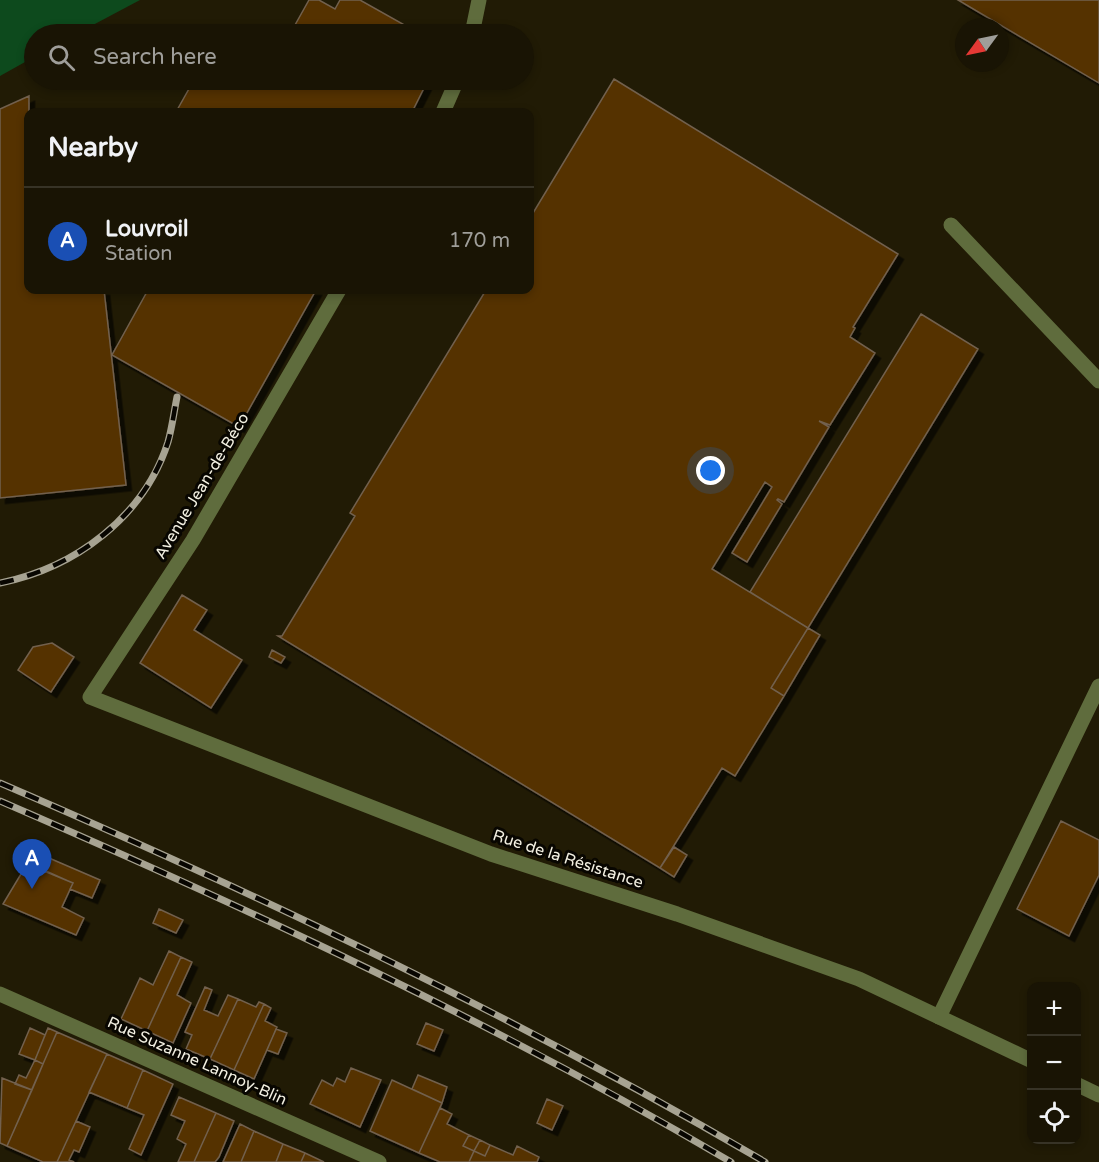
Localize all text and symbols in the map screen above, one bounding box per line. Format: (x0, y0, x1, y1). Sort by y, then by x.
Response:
north arrow (955, 18, 1009, 72)
search box (24, 24, 534, 90)
icon: search (45, 41, 78, 74)
text: Search here (93, 44, 217, 70)
text: Nearby (48, 132, 138, 163)
text: Louvroil (105, 216, 189, 242)
text: A (60, 229, 75, 253)
text: 170 m (449, 229, 510, 253)
text: Station (105, 242, 172, 266)
street label: Avenue Jean-de-Béco (150, 409, 254, 563)
your location (696, 456, 725, 485)
street label: Rue de la Résistance (490, 825, 646, 893)
pin: A (12, 840, 51, 889)
map controls (1027, 982, 1081, 1144)
button: + (1027, 982, 1081, 1036)
street label: Rue Suzanne Lannoy-Blin (104, 1012, 290, 1110)
button: − (1027, 1036, 1081, 1090)
button: locate (1027, 1090, 1081, 1144)

